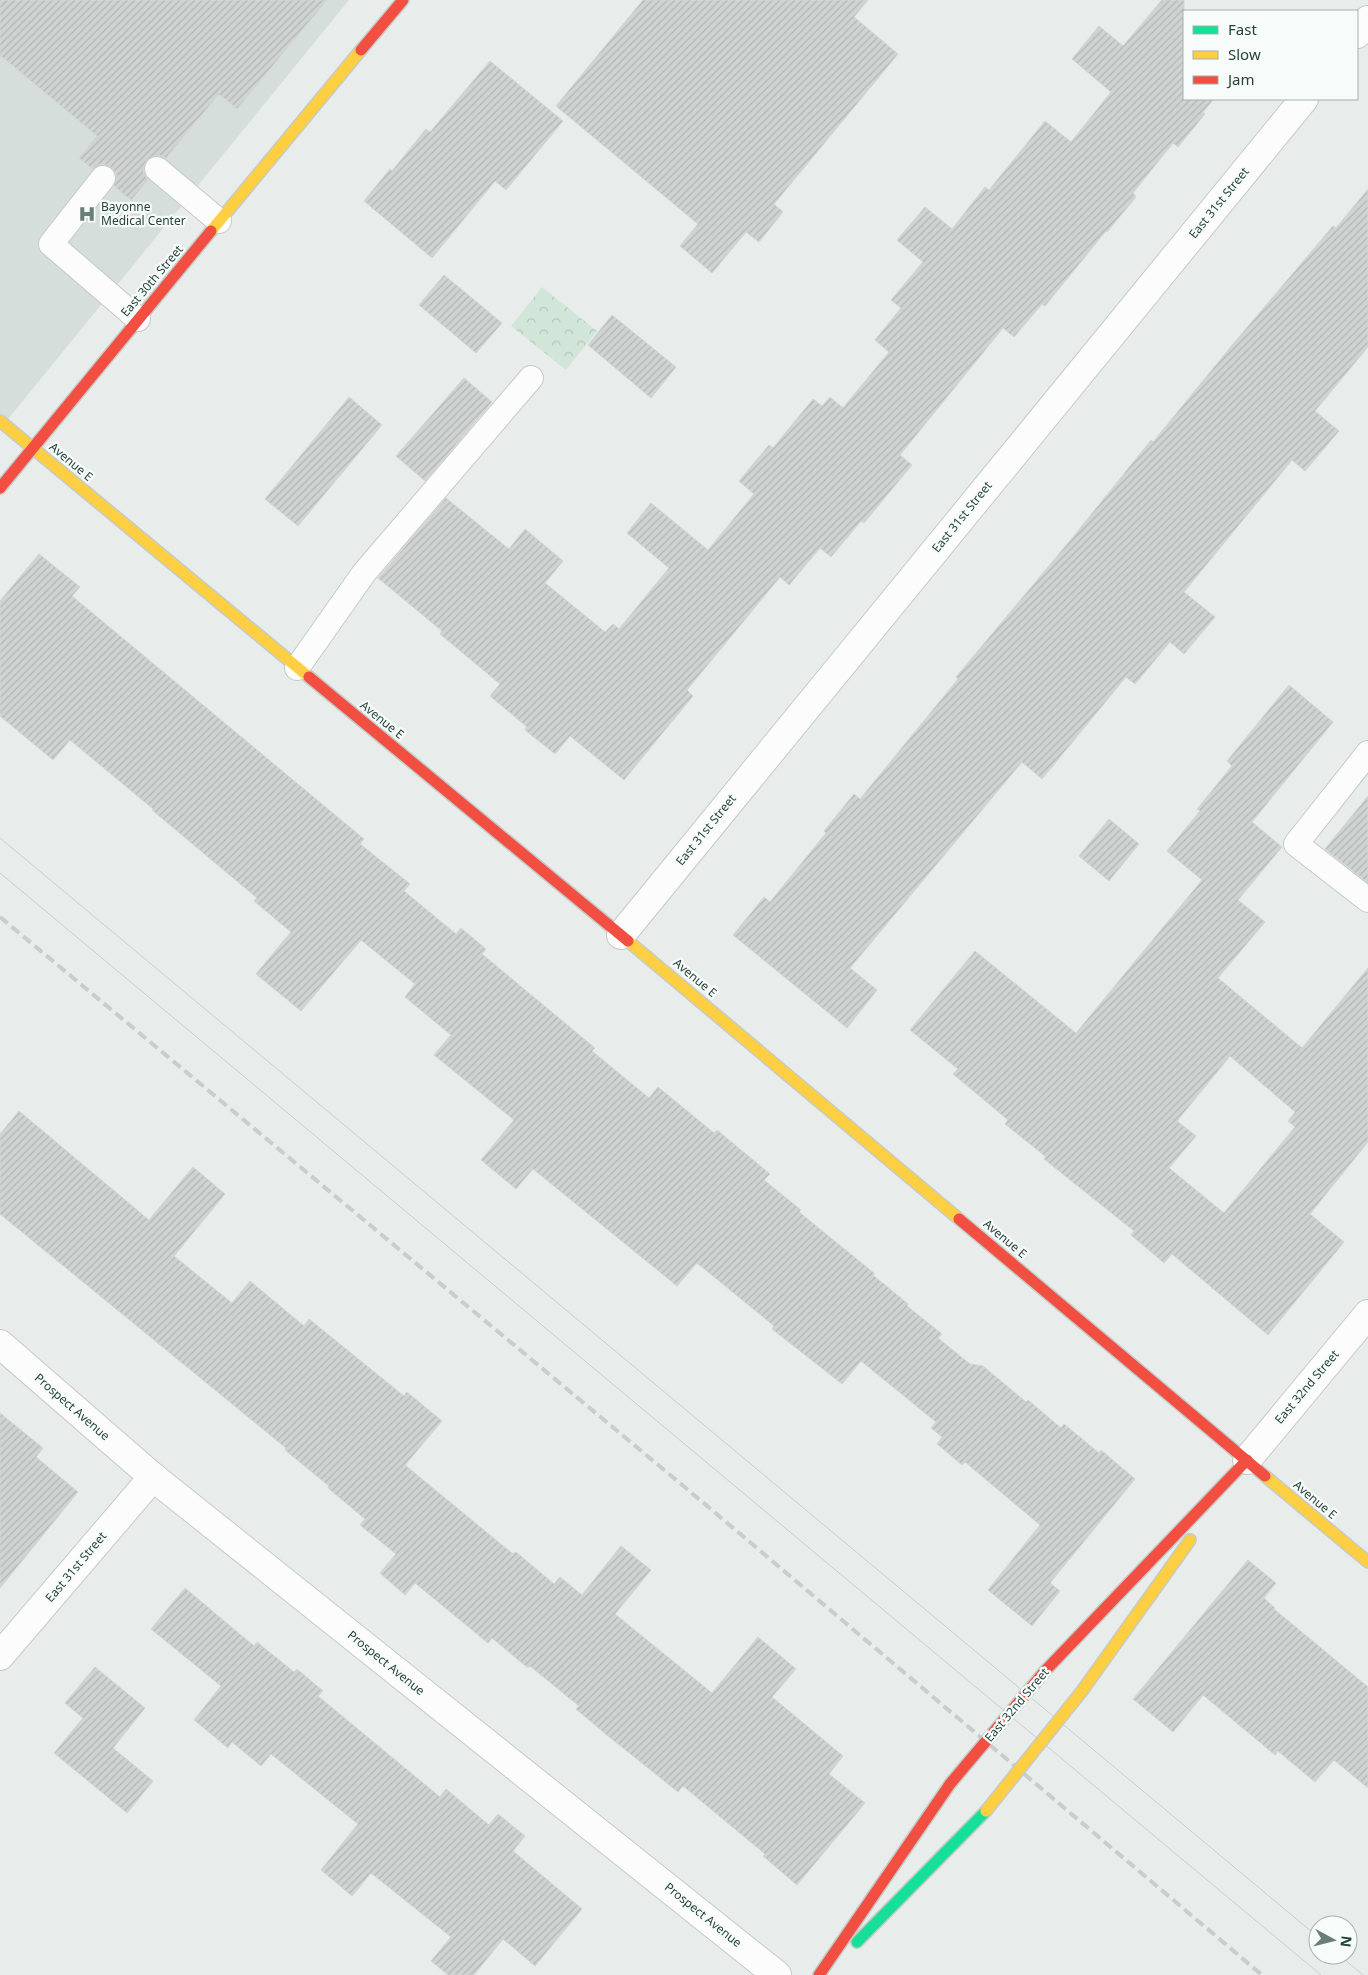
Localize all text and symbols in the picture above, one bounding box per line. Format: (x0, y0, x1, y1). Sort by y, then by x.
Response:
legend (1183, 10, 1358, 100)
text: Fast (1228, 19, 1257, 39)
text: Slow (1228, 44, 1261, 64)
text: Jam (1226, 69, 1255, 89)
street label: East 31st Street (1185, 163, 1253, 242)
place label: Bayonne Medical Center (101, 198, 186, 229)
hospital icon: Bayonne Medical Center (77, 204, 97, 224)
street label: East 30th Street (117, 241, 187, 320)
street label: Avenue E (46, 438, 97, 485)
street label: East 31st Street (928, 477, 996, 556)
street label: Avenue E (357, 697, 408, 743)
street label: East 31st Street (672, 790, 740, 869)
street label: Avenue E (670, 954, 721, 1001)
street label: Avenue E (980, 1215, 1031, 1262)
street label: East 32nd Street (1271, 1346, 1343, 1427)
street label: Prospect Avenue (31, 1369, 114, 1444)
street label: Avenue E (1290, 1476, 1341, 1523)
street label: East 31st Street (41, 1527, 111, 1605)
street label: Prospect Avenue (344, 1626, 429, 1699)
street label: East 32nd Street (981, 1664, 1053, 1745)
street label: Prospect Avenue (661, 1878, 746, 1951)
north arrow (1308, 1915, 1358, 1965)
text: N (1336, 1935, 1357, 1948)

